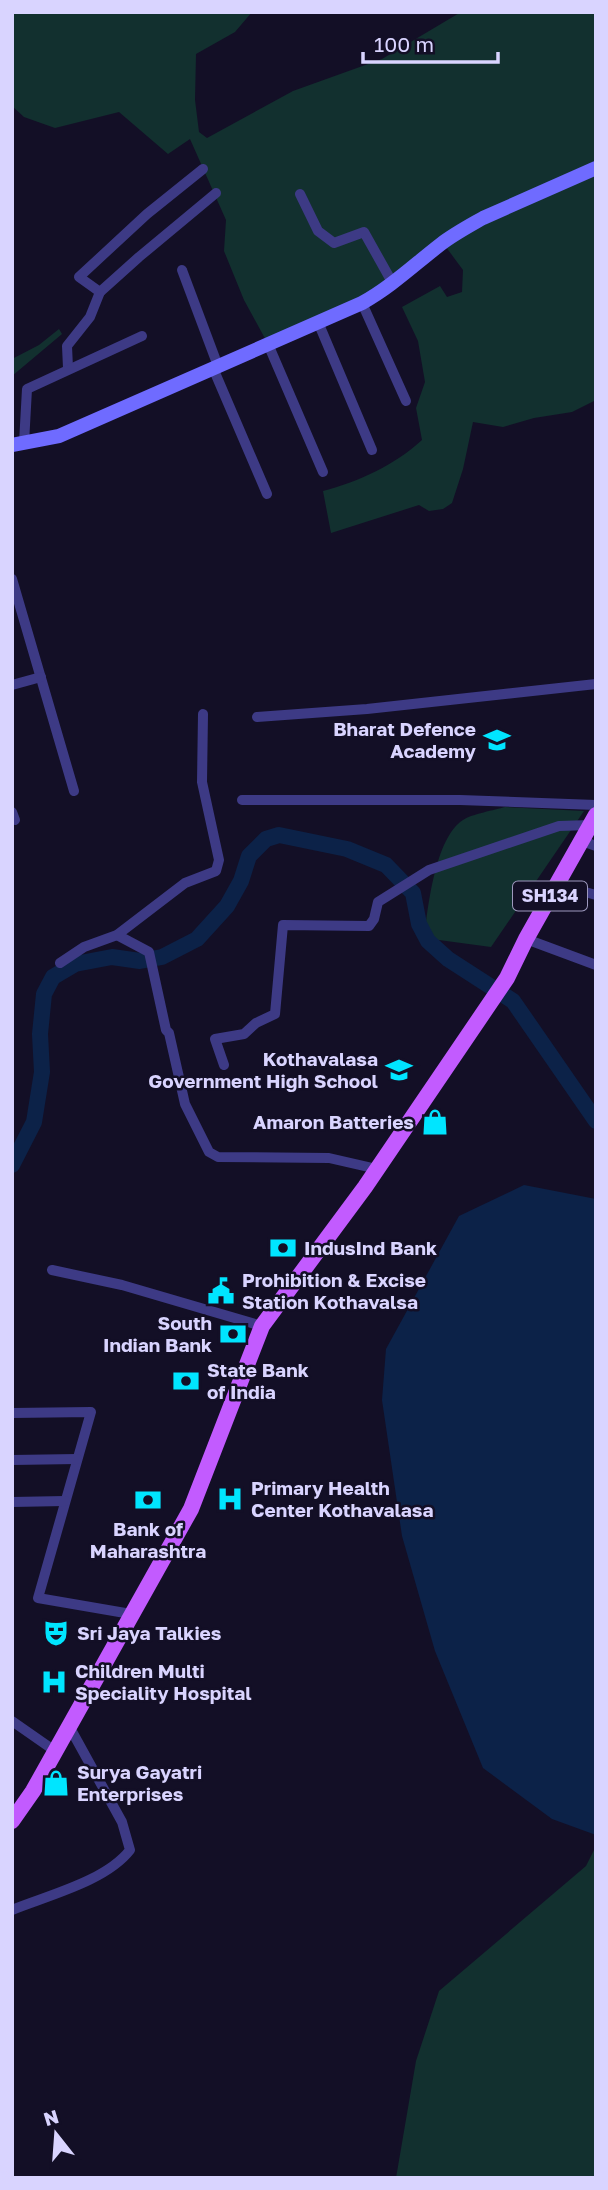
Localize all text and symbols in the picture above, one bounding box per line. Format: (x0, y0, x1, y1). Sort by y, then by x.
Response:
scale bar (363, 21, 498, 65)
text: 100 m (374, 31, 434, 57)
place label: Bharat Defence Academy (333, 717, 477, 762)
school or university icon: Bharat Defence Academy (482, 725, 512, 755)
road number: SH134 (513, 882, 587, 911)
place label: Kothavalasa Government High School (148, 1047, 378, 1092)
school or university icon: Kothavalasa Government High School (384, 1055, 414, 1085)
shop icon: Amaron Batteries (420, 1107, 450, 1137)
place label: Amaron Batteries (253, 1110, 414, 1133)
bank icon: IndusInd Bank (268, 1233, 298, 1263)
place label: IndusInd Bank (304, 1236, 437, 1259)
place label: Prohibition & Excise Station Kothavalsa (242, 1268, 426, 1313)
public building icon: Prohibition & Excise Station Kothavalsa (206, 1276, 236, 1306)
place label: South Indian Bank (103, 1311, 212, 1356)
bank icon: South Indian Bank (218, 1319, 248, 1349)
place label: State Bank of India (207, 1358, 309, 1403)
bank icon: State Bank of India (171, 1366, 201, 1396)
place label: Primary Health Center Kothavalasa (251, 1476, 434, 1521)
hospital icon: Primary Health Center Kothavalasa (215, 1484, 245, 1514)
bank icon: Bank of Maharashtra (133, 1485, 163, 1515)
place label: Bank of Maharashtra (90, 1517, 206, 1562)
theatre icon: Sri Jaya Talkies (41, 1618, 71, 1648)
place label: Sri Jaya Talkies (77, 1621, 222, 1644)
place label: Children Multi Speciality Hospital (75, 1659, 252, 1704)
hospital icon: Children Multi Speciality Hospital (39, 1667, 69, 1697)
place label: Surya Gayatri Enterprises (77, 1760, 202, 1805)
shop icon: Surya Gayatri Enterprises (41, 1768, 71, 1798)
north arrow (21, 2099, 91, 2169)
text: N (41, 2104, 61, 2130)

